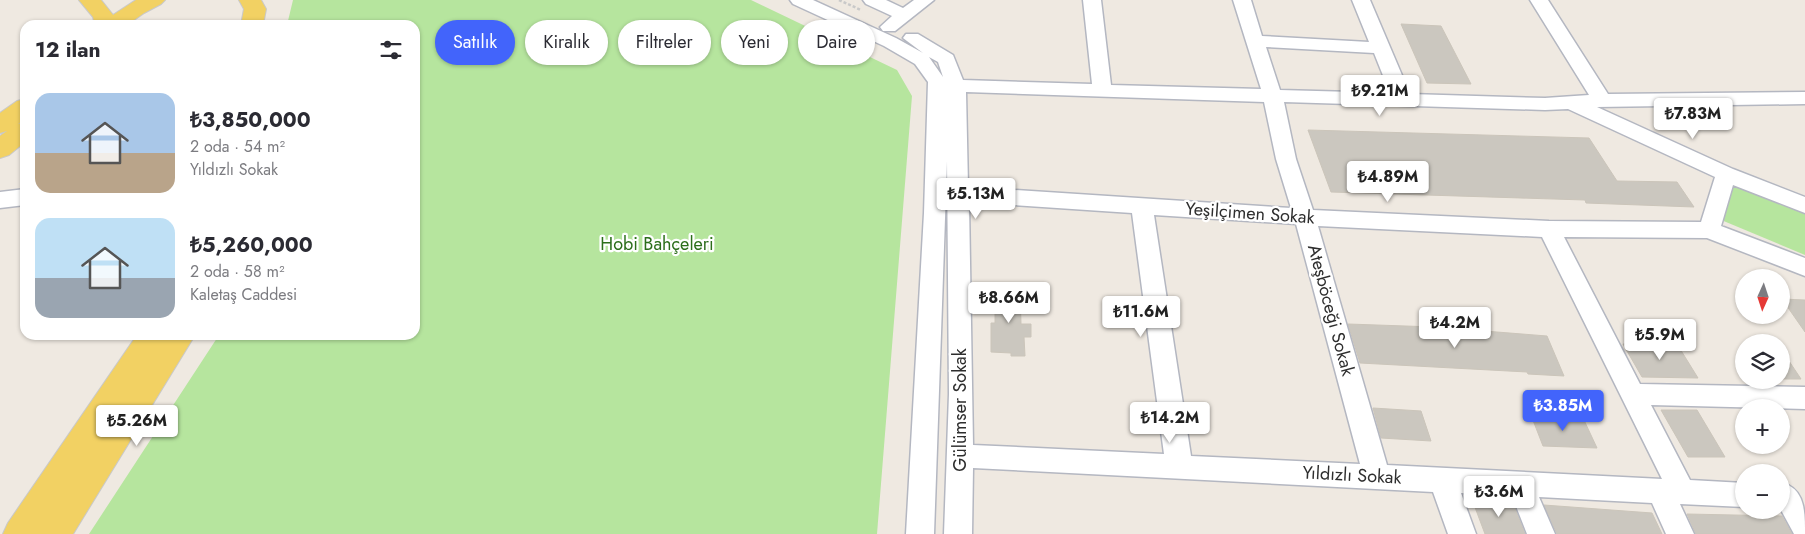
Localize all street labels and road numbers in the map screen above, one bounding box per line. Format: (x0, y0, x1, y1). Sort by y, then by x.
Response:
street label: Yeşilçimen Sokak (1185, 196, 1315, 230)
street label: Ateşböceği Sokak (1301, 241, 1361, 379)
street label: Gülümser Sokak (947, 348, 973, 472)
street label: Yıldızlı Sokak (1302, 459, 1402, 491)

